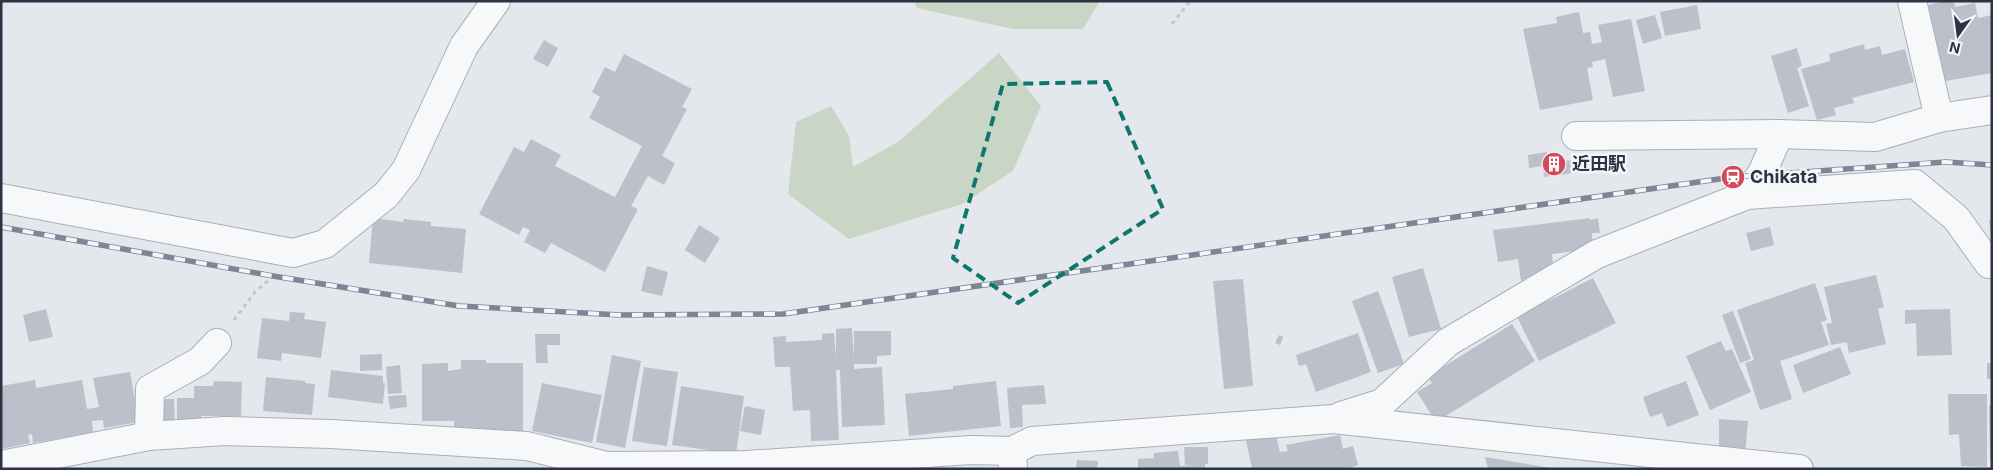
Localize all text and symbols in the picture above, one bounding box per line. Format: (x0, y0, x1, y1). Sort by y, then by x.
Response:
north arrow (1933, 10, 1983, 60)
text: N (1948, 39, 1962, 58)
building icon: 近田駅 (1541, 151, 1567, 177)
place label: 近田駅 (1572, 153, 1626, 174)
station icon: Chikata (1720, 164, 1746, 190)
place label: Chikata (1750, 166, 1817, 187)

